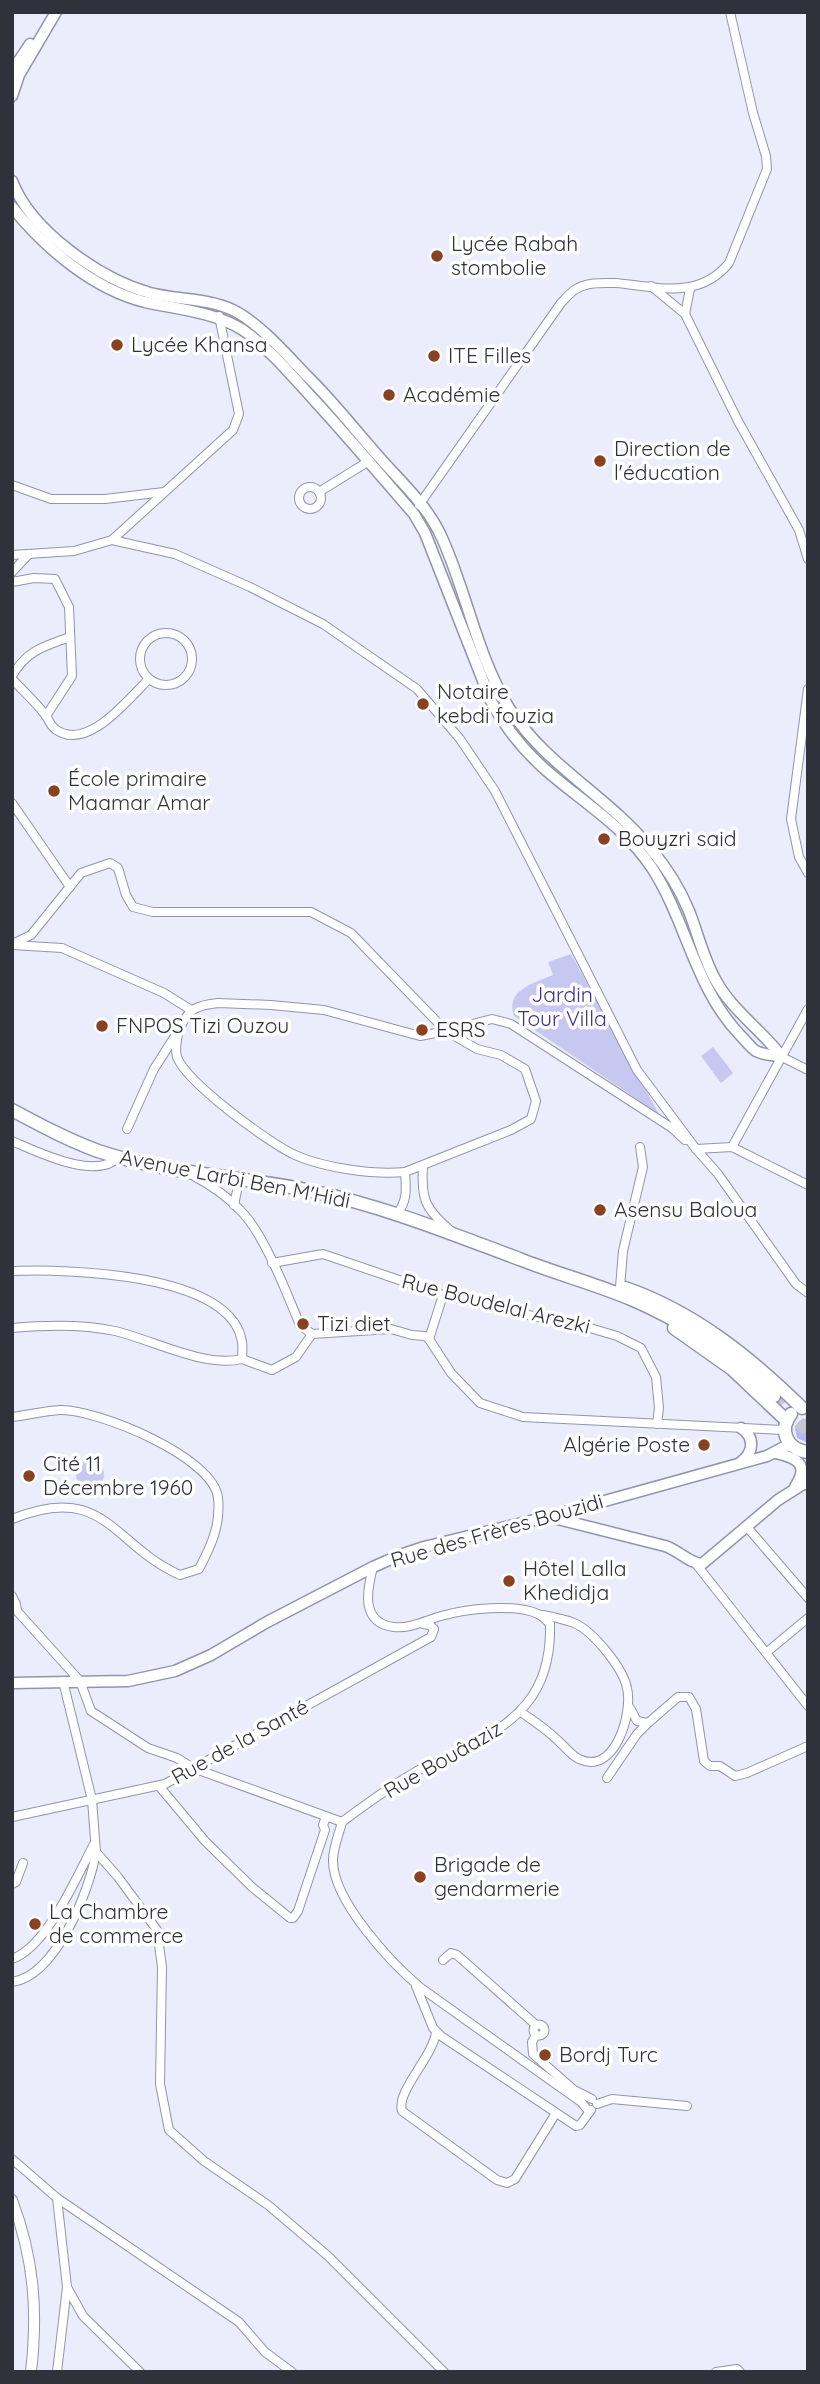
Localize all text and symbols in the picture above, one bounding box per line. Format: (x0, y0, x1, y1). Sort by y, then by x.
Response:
place label: Lycée Rabah stombolie (451, 230, 578, 280)
marker: Lycée Rabah stombolie (429, 248, 445, 264)
place label: Lycée Khansa (131, 331, 268, 357)
marker: Lycée Khansa (109, 337, 125, 353)
place label: ITE Filles (448, 342, 531, 368)
marker: ITE Filles (426, 348, 442, 364)
place label: Académie (403, 381, 500, 407)
marker: Académie (381, 387, 397, 403)
place label: Direction de l'éducation (614, 435, 731, 485)
marker: Direction de l'éducation (592, 453, 608, 469)
place label: Notaire kebdi fouzia (437, 678, 554, 728)
marker: Notaire kebdi fouzia (415, 696, 431, 712)
place label: École primaire Maamar Amar (68, 765, 210, 815)
marker: École primaire Maamar Amar (46, 783, 62, 799)
place label: Bouyzri said (618, 825, 737, 851)
marker: Bouyzri said (596, 831, 612, 847)
park label: Jardin Tour Villa (517, 981, 607, 1031)
place label: FNPOS Tizi Ouzou (116, 1012, 289, 1038)
place label: ESRS (436, 1016, 486, 1042)
marker: FNPOS Tizi Ouzou (94, 1018, 110, 1034)
marker: ESRS (414, 1022, 430, 1038)
street label: Avenue Larbi Ben M'Hidi (118, 1143, 353, 1213)
place label: Asensu Baloua (614, 1196, 757, 1222)
marker: Asensu Baloua (592, 1202, 608, 1218)
street label: Rue Boudelal Arezki (399, 1267, 593, 1339)
place label: Tizi diet (317, 1310, 391, 1336)
marker: Tizi diet (295, 1316, 311, 1332)
place label: Algérie Poste (563, 1431, 690, 1457)
marker: Algérie Poste (696, 1437, 712, 1453)
place label: Cité 11 Décembre 1960 (43, 1450, 193, 1500)
marker: Cité 11 Décembre 1960 (21, 1468, 37, 1484)
street label: Rue des Frères Bouzidi (387, 1487, 606, 1573)
place label: Hôtel Lalla Khedidja (523, 1555, 627, 1605)
marker: Hôtel Lalla Khedidja (501, 1573, 517, 1589)
street label: Rue de la Santé (166, 1693, 313, 1789)
street label: Rue Bouâaziz (379, 1715, 506, 1803)
place label: Brigade de gendarmerie (434, 1851, 560, 1901)
marker: Brigade de gendarmerie (412, 1869, 428, 1885)
place label: La Chambre de commerce (49, 1898, 183, 1948)
marker: La Chambre de commerce (27, 1916, 43, 1932)
place label: Bordj Turc (559, 2041, 658, 2067)
marker: Bordj Turc (537, 2047, 553, 2063)

